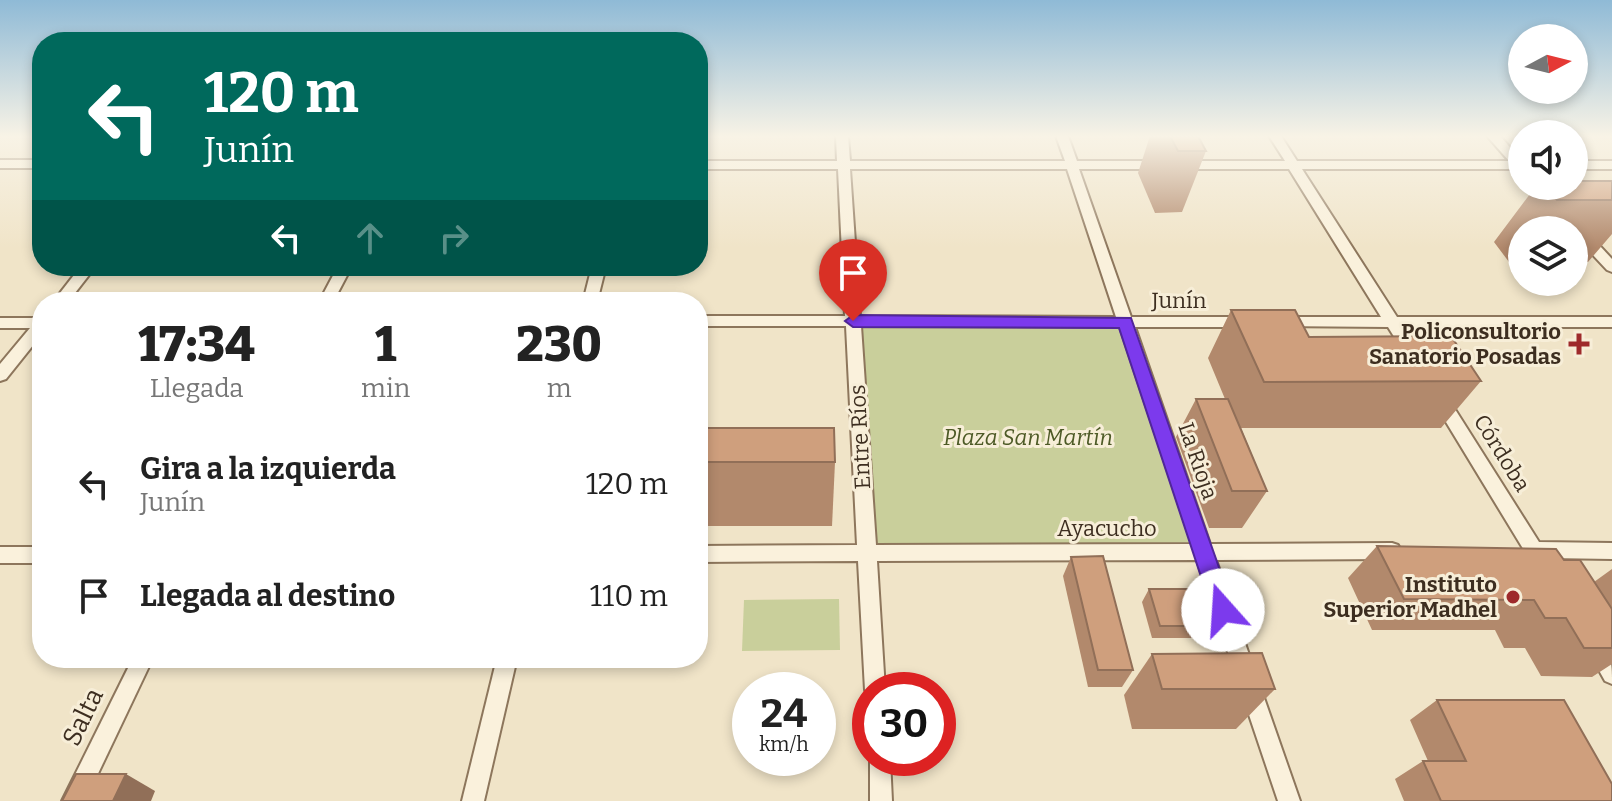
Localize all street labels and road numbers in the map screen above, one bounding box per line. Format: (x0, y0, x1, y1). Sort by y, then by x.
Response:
street label: Junín (1150, 287, 1207, 314)
street label: Entre Ríos (844, 384, 876, 490)
street label: Córdoba (1468, 409, 1536, 497)
street label: La Rioja (1172, 419, 1224, 503)
street label: Ayacucho (1057, 515, 1157, 542)
street label: Salta (56, 683, 110, 751)

